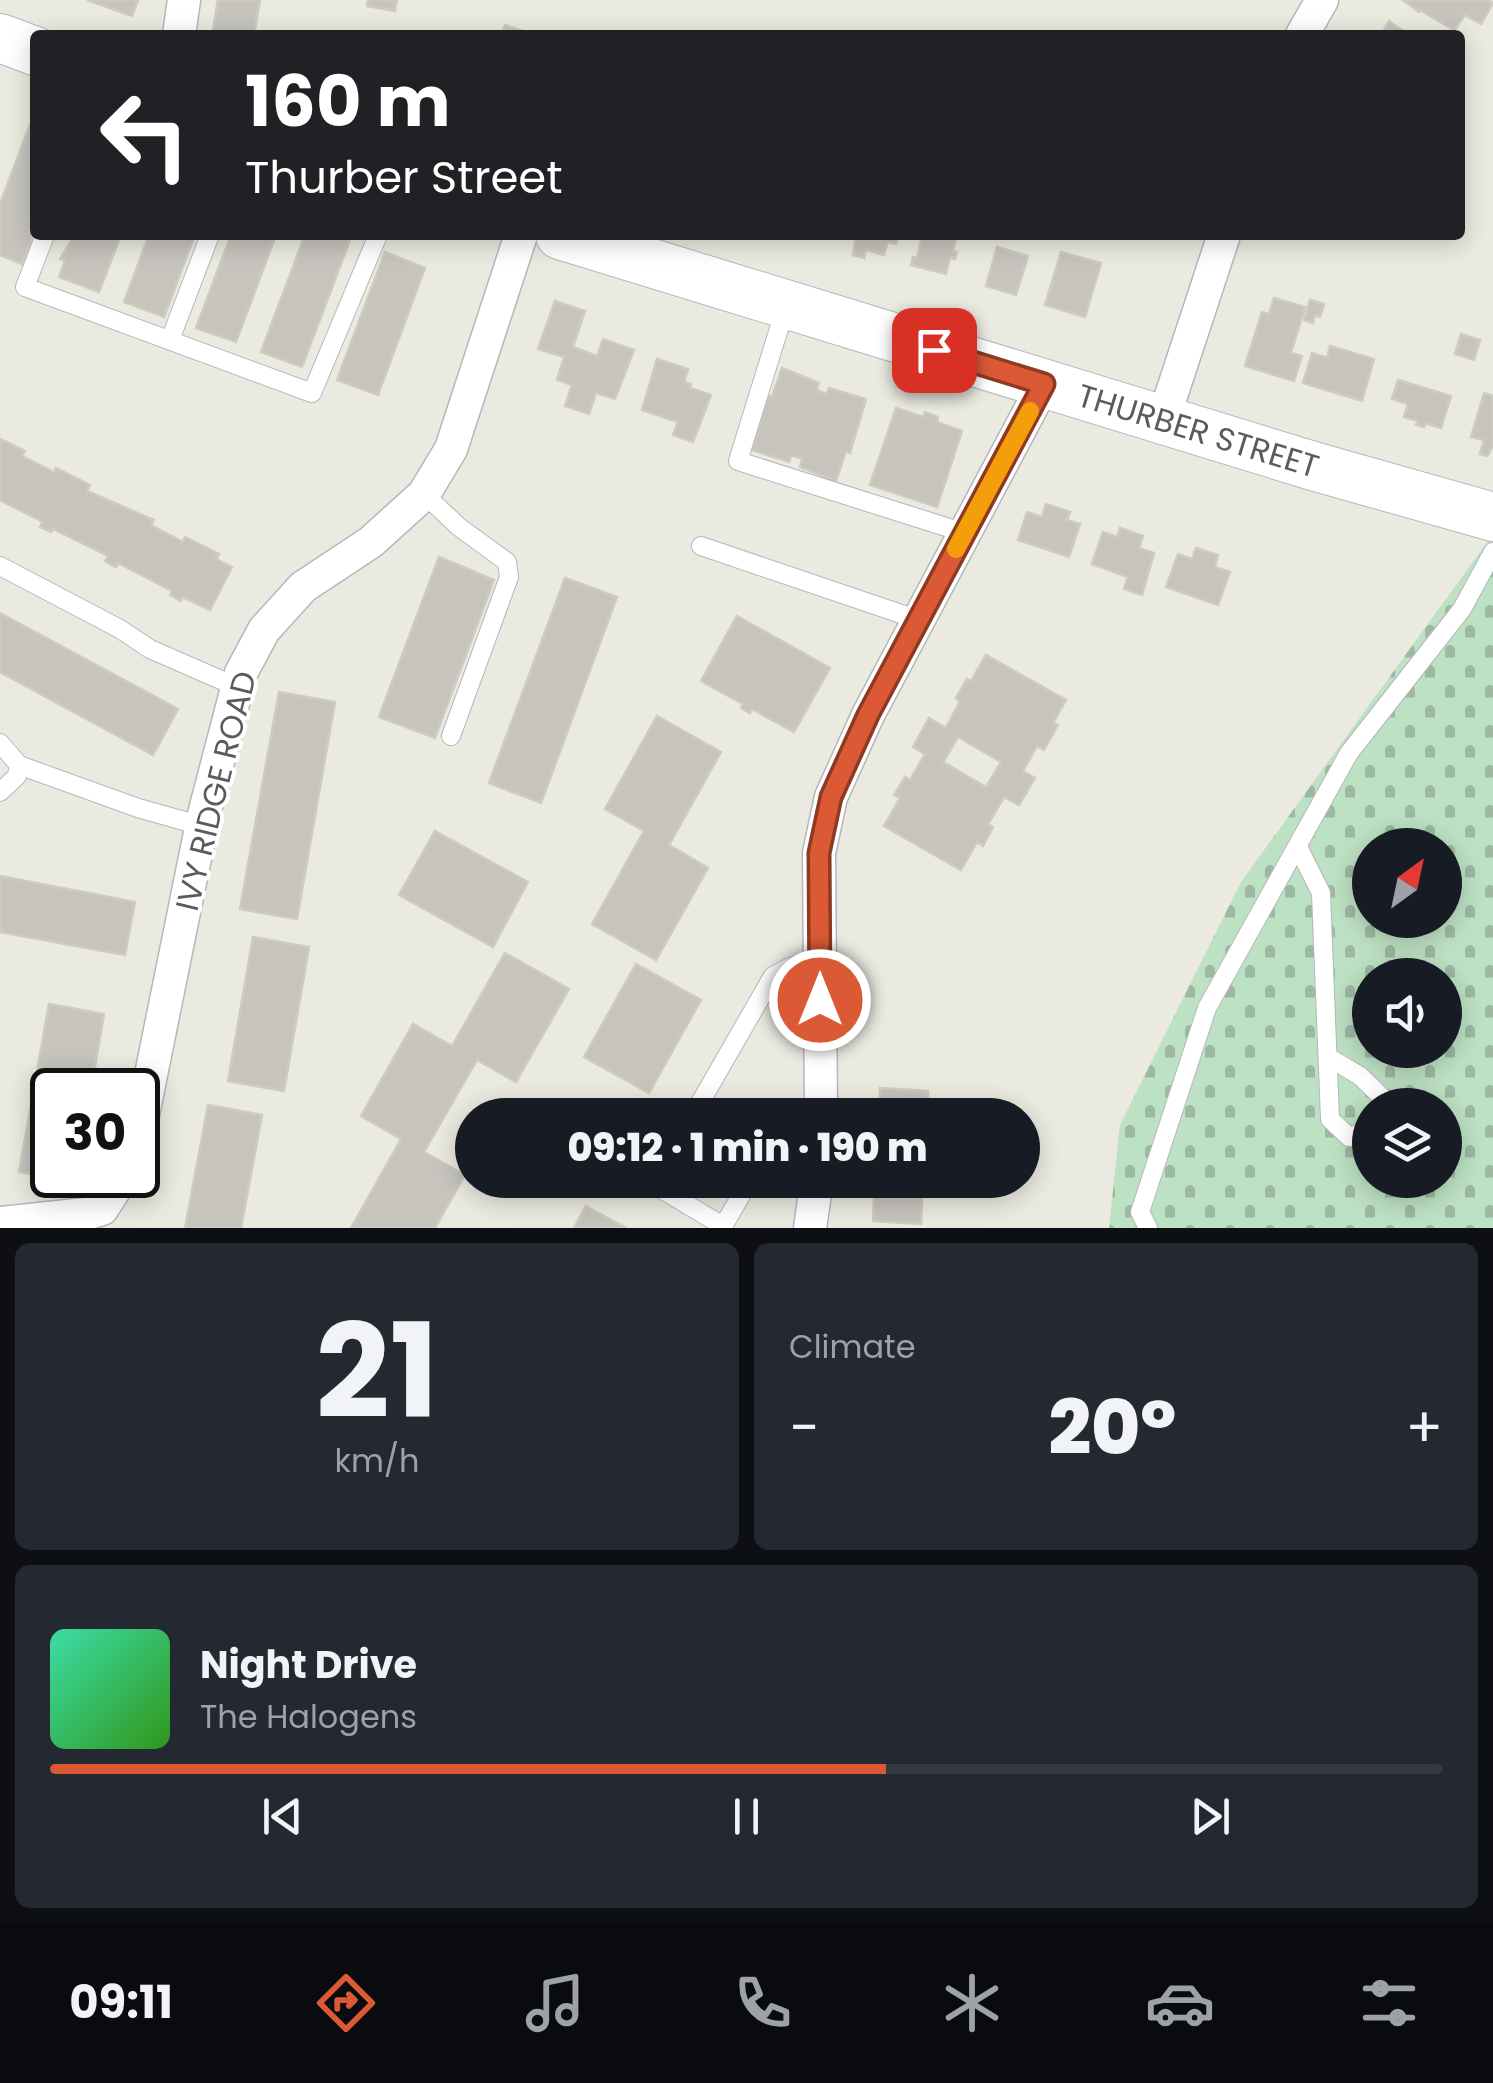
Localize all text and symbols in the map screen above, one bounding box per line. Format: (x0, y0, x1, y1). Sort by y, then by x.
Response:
text: 160 m (245, 52, 451, 151)
icon: left (80, 70, 210, 200)
text: Thurber Street (245, 146, 563, 209)
pin (892, 308, 977, 393)
icon: arrive (907, 323, 962, 378)
street label: THURBER STREET (1072, 372, 1324, 489)
street label: IVY RIDGE ROAD (164, 666, 267, 915)
north arrow (1352, 828, 1462, 938)
map controls (1352, 828, 1462, 1198)
position arrow (768, 948, 872, 1052)
button: sound (1352, 958, 1462, 1068)
speed limit sign: 30 (30, 1068, 160, 1198)
button: layers (1352, 1088, 1462, 1198)
text: 09:12 · 1 min · 190 m (567, 1121, 928, 1174)
text: 21 (315, 1280, 439, 1463)
text: Climate (789, 1324, 916, 1369)
text: 20° (1048, 1375, 1176, 1480)
text: − (789, 1389, 819, 1466)
text: + (1405, 1389, 1443, 1466)
text: km/h (334, 1438, 420, 1483)
text: Night Drive (200, 1638, 417, 1691)
text: The Halogens (200, 1694, 417, 1739)
icon: previous (255, 1789, 310, 1844)
icon: pause (719, 1789, 774, 1844)
icon: next (1183, 1789, 1238, 1844)
icon: directions (311, 1968, 381, 2038)
icon: music (520, 1968, 590, 2038)
icon: phone (728, 1968, 798, 2038)
icon: climate (937, 1968, 1007, 2038)
icon: car (1145, 1968, 1215, 2038)
icon: filters (1354, 1968, 1424, 2038)
text: 09:11 (69, 1971, 173, 2034)

